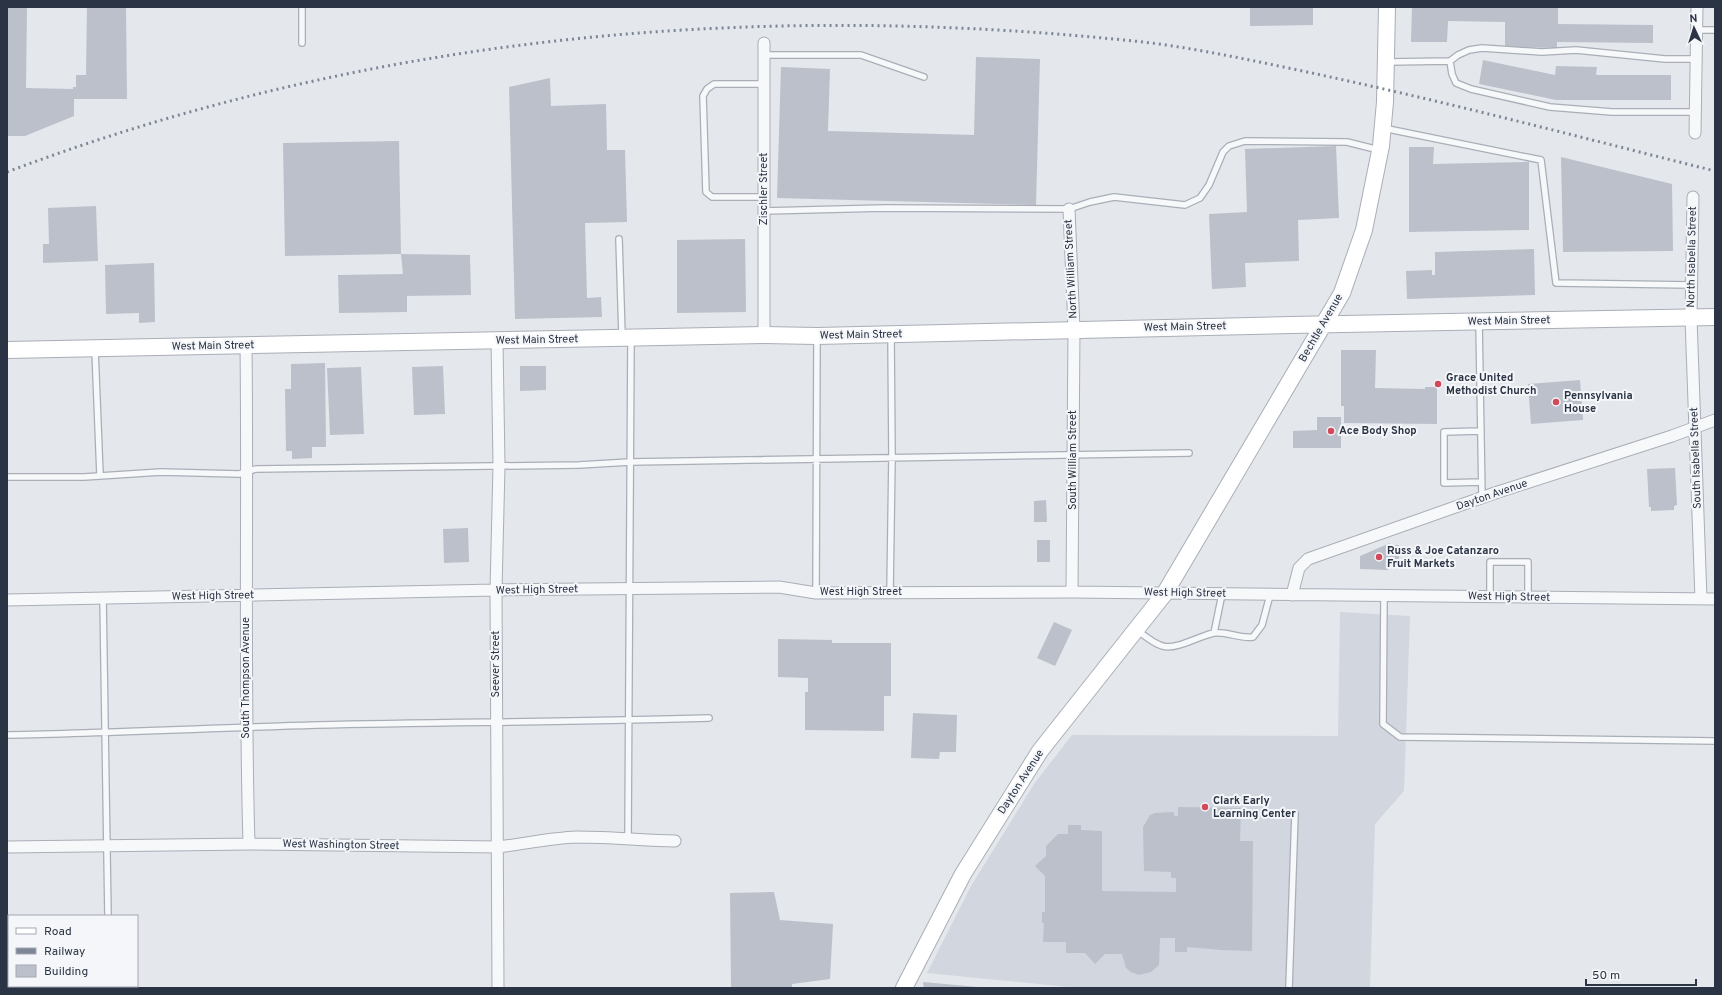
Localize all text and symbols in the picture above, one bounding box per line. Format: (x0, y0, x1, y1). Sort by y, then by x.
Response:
north arrow (1674, 8, 1714, 48)
text: N (1689, 12, 1698, 26)
street label: Zischler Street (757, 153, 771, 225)
street label: North Isabella Street (1684, 206, 1700, 308)
street label: North William Street (1061, 219, 1081, 319)
street label: Bechtle Avenue (1296, 291, 1346, 365)
street label: West Main Street (1467, 313, 1551, 329)
street label: West Main Street (1143, 319, 1227, 335)
street label: West Main Street (819, 327, 903, 343)
street label: West Main Street (495, 332, 579, 348)
street label: West Main Street (171, 338, 255, 354)
place label: Grace United Methodist Church (1446, 371, 1537, 398)
marker: Grace United Methodist Church (1433, 379, 1443, 389)
place label: Pennsylvania House (1564, 389, 1633, 416)
marker: Pennsylvania House (1551, 397, 1561, 407)
street label: South Isabella Street (1687, 407, 1705, 509)
street label: South William Street (1066, 410, 1080, 510)
place label: Ace Body Shop (1339, 424, 1417, 438)
marker: Ace Body Shop (1326, 426, 1336, 436)
street label: Dayton Avenue (1455, 476, 1529, 514)
place label: Russ & Joe Catanzaro Fruit Markets (1387, 544, 1499, 571)
marker: Russ & Joe Catanzaro Fruit Markets (1374, 552, 1384, 562)
street label: West High Street (496, 582, 578, 598)
street label: West High Street (820, 585, 902, 599)
street label: West High Street (1144, 585, 1226, 601)
street label: West High Street (172, 588, 254, 604)
street label: West High Street (1468, 589, 1550, 605)
street label: South Thompson Avenue (239, 617, 253, 739)
street label: Seever Street (489, 631, 503, 697)
street label: Dayton Avenue (995, 747, 1047, 817)
place label: Clark Early Learning Center (1213, 794, 1296, 821)
marker: Clark Early Learning Center (1200, 802, 1210, 812)
street label: West Washington Street (282, 837, 400, 853)
legend (8, 915, 138, 987)
text: Road (44, 924, 72, 940)
text: Railway (44, 944, 85, 960)
scale bar (1586, 961, 1696, 987)
text: Building (44, 964, 88, 980)
text: 50 m (1592, 968, 1620, 984)

